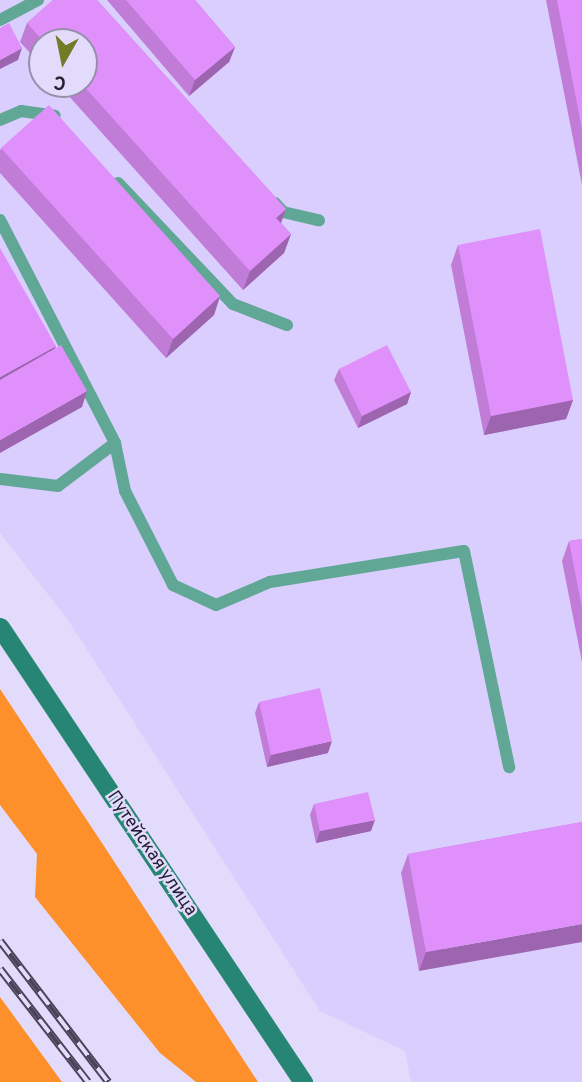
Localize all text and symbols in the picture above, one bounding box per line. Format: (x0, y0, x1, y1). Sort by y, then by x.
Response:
north arrow (28, 28, 98, 98)
text: С (52, 69, 68, 95)
street label: Путейская улица (101, 787, 201, 921)

